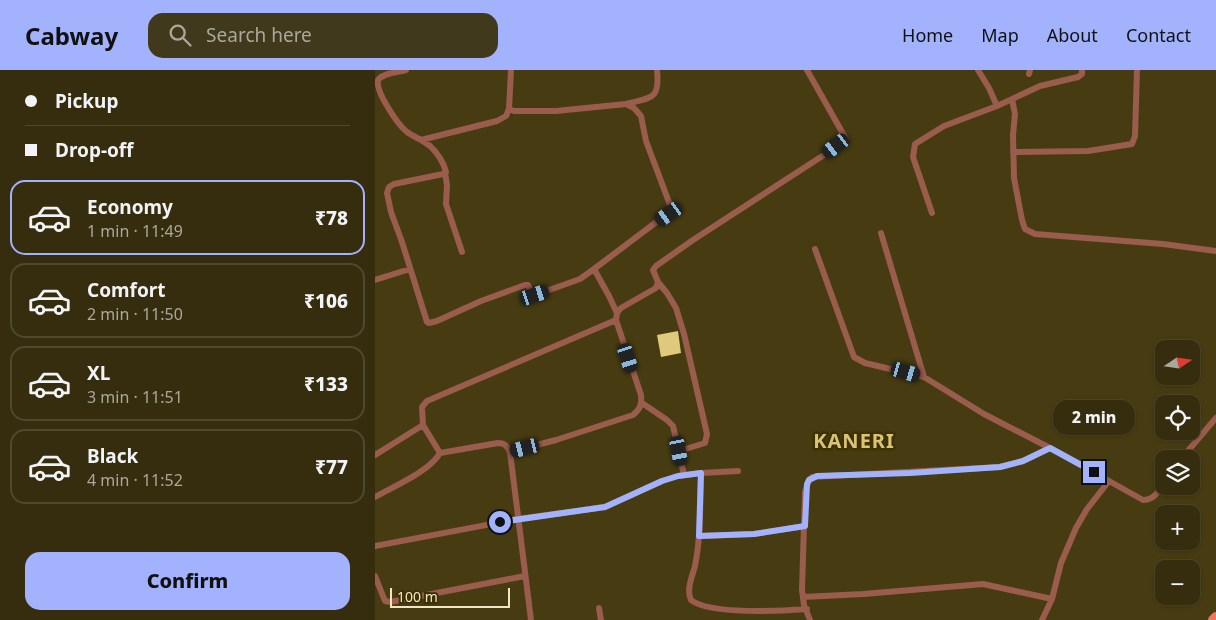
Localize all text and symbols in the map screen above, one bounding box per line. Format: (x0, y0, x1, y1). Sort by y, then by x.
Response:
search box (148, 13, 498, 58)
text: Cabway (25, 19, 118, 52)
icon: search (166, 21, 194, 49)
text: Search here (206, 22, 312, 48)
text: Home (902, 23, 953, 47)
text: Map (981, 23, 1019, 47)
text: About (1047, 23, 1098, 47)
text: Contact (1126, 23, 1191, 47)
text: Pickup (55, 88, 118, 114)
car (819, 131, 852, 161)
text: Drop-off (55, 137, 134, 163)
text: Economy (87, 194, 173, 220)
icon: car (27, 195, 72, 240)
car (652, 199, 685, 229)
text: ₹78 (315, 205, 348, 231)
text: 1 min · 11:49 (87, 220, 183, 242)
text: Comfort (87, 277, 166, 303)
icon: car (27, 278, 72, 323)
car (518, 283, 551, 307)
text: ₹106 (304, 288, 348, 314)
text: 2 min · 11:50 (87, 303, 183, 325)
north arrow (1155, 340, 1200, 385)
map controls (1155, 340, 1200, 605)
car (616, 341, 639, 375)
text: XL (87, 360, 110, 386)
icon: car (27, 361, 72, 406)
car (889, 361, 922, 383)
text: ₹133 (304, 371, 348, 397)
text: 3 min · 11:51 (87, 386, 183, 408)
button: locate (1155, 395, 1200, 440)
callout: 2 min (1053, 400, 1135, 434)
text: 2 min (1072, 406, 1116, 428)
district label: KANERI (813, 427, 895, 454)
car (668, 435, 689, 467)
car (508, 437, 541, 459)
text: Black (87, 443, 138, 469)
icon: car (27, 444, 72, 489)
button: layers (1155, 450, 1200, 495)
text: ₹77 (315, 454, 348, 480)
route end (1083, 461, 1105, 483)
text: 4 min · 11:52 (87, 469, 183, 491)
button: + (1155, 505, 1200, 550)
route start (489, 511, 511, 533)
button: Confirm (25, 552, 350, 610)
button: − (1155, 560, 1200, 605)
scale bar (390, 585, 510, 608)
text: 100 m (397, 587, 438, 606)

